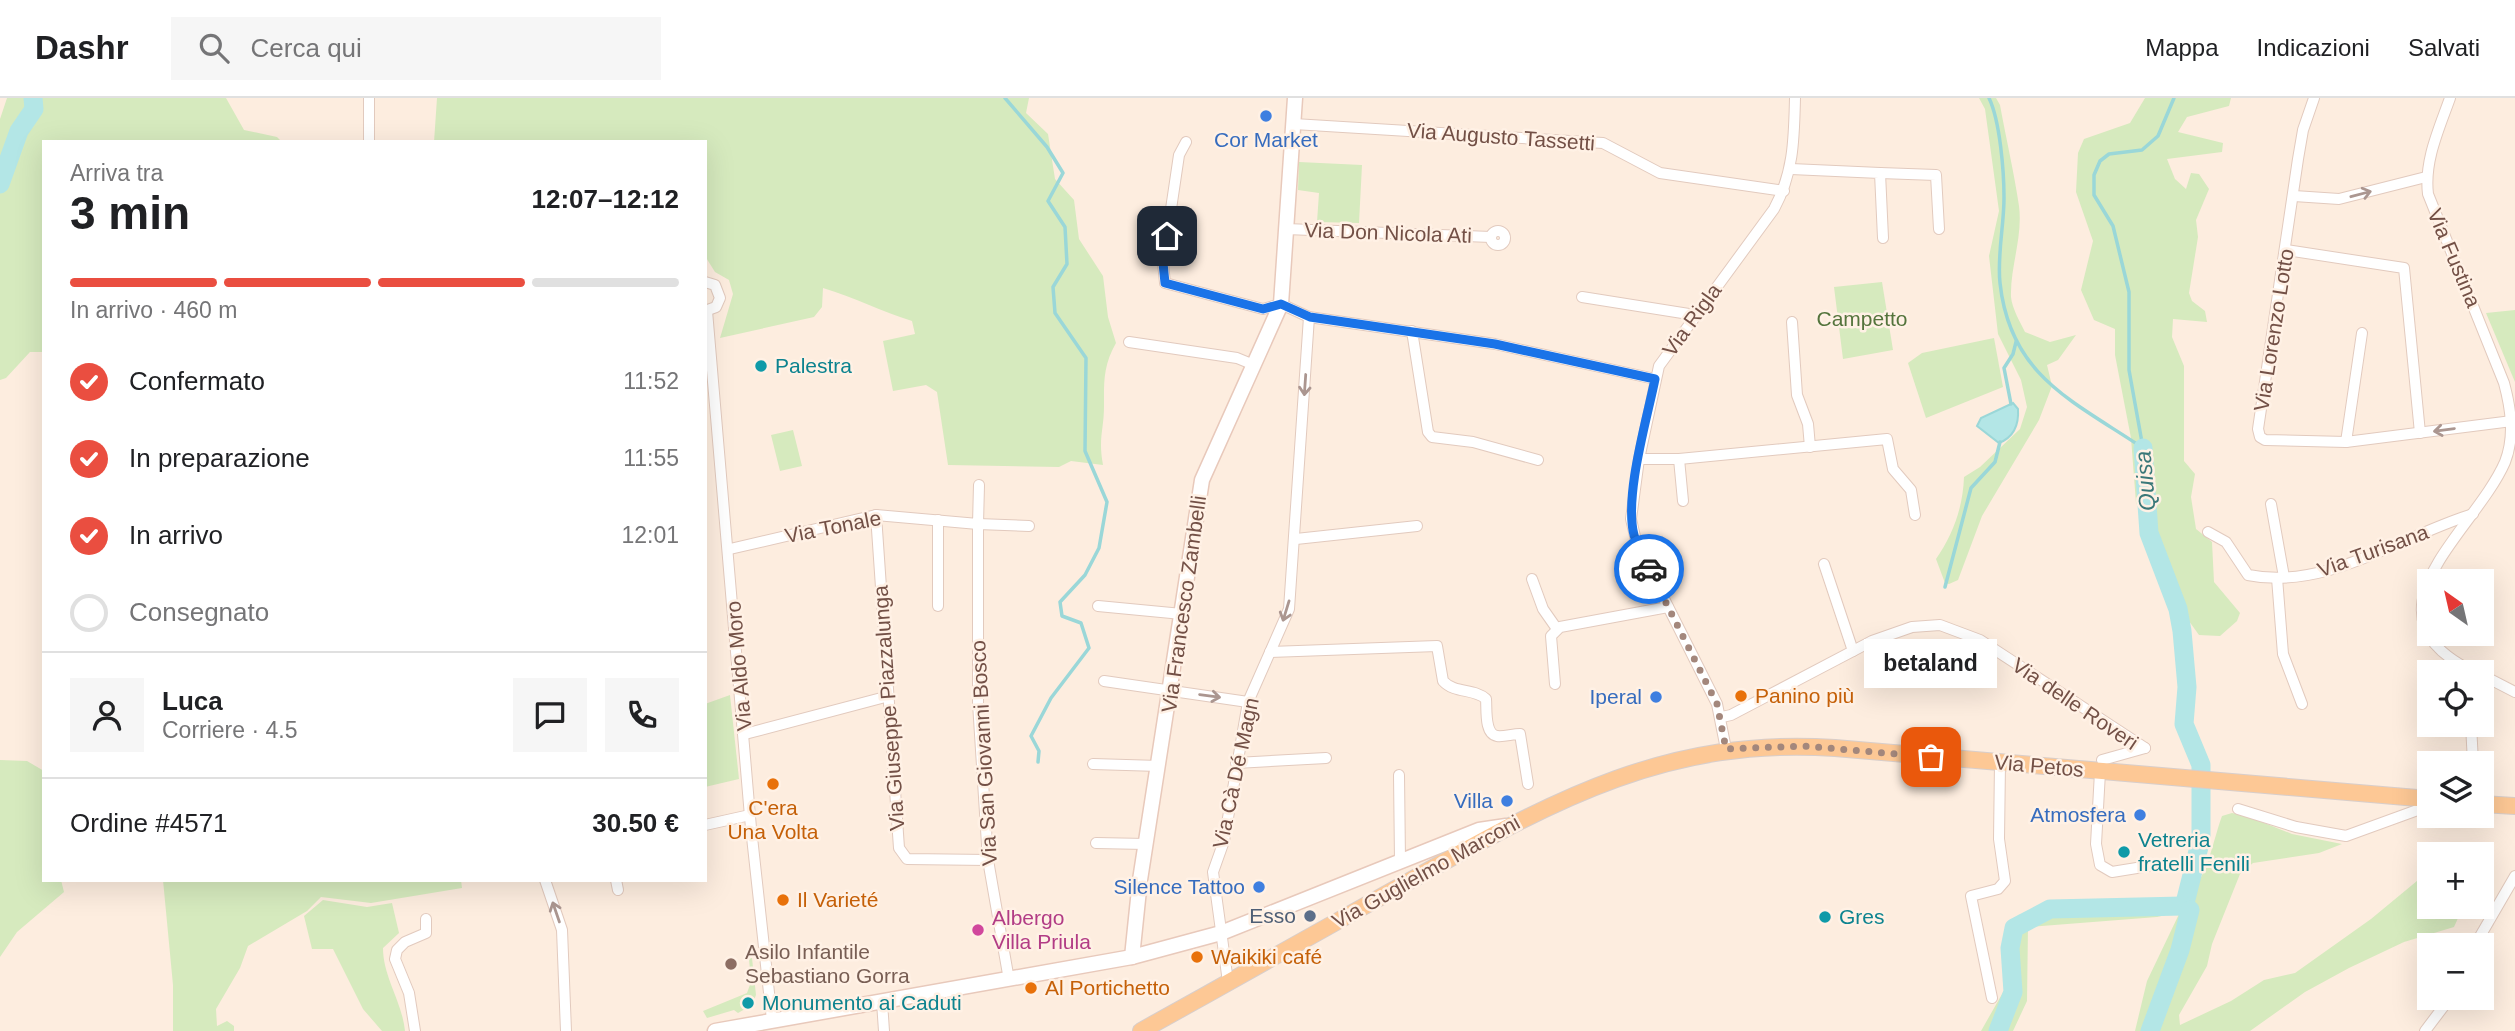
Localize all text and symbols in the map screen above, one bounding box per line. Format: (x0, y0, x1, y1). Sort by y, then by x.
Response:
search box (171, 17, 661, 80)
text: Dashr (35, 29, 129, 66)
icon: search (195, 29, 233, 67)
text: Cerca qui (251, 33, 362, 63)
text: Mappa (2145, 34, 2219, 61)
text: Indicazioni (2257, 34, 2370, 61)
text: Salvati (2408, 34, 2480, 61)
marker: Cor Market (1258, 108, 1274, 124)
street label: Via Augusto Tassetti (1406, 118, 1596, 155)
place label: Cor Market (1214, 128, 1318, 151)
text: Arriva tra (70, 160, 163, 186)
text: 12:07–12:12 (532, 184, 679, 214)
text: 3 min (70, 187, 190, 239)
one-way arrow (2349, 187, 2371, 200)
street label: Via Fustina (2423, 205, 2486, 311)
pin (1137, 206, 1197, 266)
icon: home (1148, 217, 1186, 255)
street label: Via Don Nicola Ati (1304, 218, 1472, 247)
street label: Via Lorenzo Lotto (2249, 247, 2298, 413)
street label: Via Rigla (1658, 279, 1726, 360)
text: In arrivo · 460 m (70, 297, 237, 323)
park label: Campetto (1816, 307, 1908, 330)
place label: Palestra (775, 354, 852, 377)
marker: Palestra (753, 358, 769, 374)
icon: check (70, 363, 108, 401)
text: Confermato (129, 366, 265, 396)
text: 11:52 (623, 368, 679, 394)
one-way arrow (1299, 373, 1312, 396)
one-way arrow (2433, 423, 2456, 436)
icon: check (70, 440, 108, 478)
text: In preparazione (129, 443, 310, 473)
text: 11:55 (623, 445, 679, 471)
water label: Quisa (2129, 450, 2161, 512)
street label: Via Francesco Zambelli (1157, 494, 1210, 714)
street label: Via Tonale (783, 506, 883, 547)
icon: check (70, 517, 108, 555)
text: In arrivo (129, 520, 223, 550)
street label: Via Turisana (2314, 520, 2432, 581)
text: 12:01 (621, 522, 679, 548)
courier (1614, 534, 1684, 604)
icon: car (1630, 550, 1668, 588)
north arrow (2417, 569, 2494, 646)
map controls (2417, 569, 2494, 1010)
street label: Via Giuseppe Piazzalunga (868, 584, 909, 832)
text: Consegnato (129, 597, 269, 627)
street label: Via Aldo Moro (721, 600, 756, 732)
one-way arrow (1279, 600, 1292, 622)
callout: betaland (1864, 638, 1997, 687)
street label: Via San Giovanni Bosco (966, 640, 1001, 867)
text: betaland (1883, 650, 1978, 676)
street label: Via delle Roveri (2008, 653, 2143, 754)
button: locate (2417, 660, 2494, 737)
button: person (70, 678, 144, 752)
button: chat (513, 678, 587, 752)
button: phone (605, 678, 679, 752)
place label: Panino più (1755, 684, 1854, 707)
place label: Iperal (1589, 685, 1642, 708)
text: Luca (162, 686, 223, 716)
marker: Panino più (1733, 688, 1749, 704)
marker: Iperal (1648, 689, 1664, 705)
one-way arrow (1198, 690, 1220, 703)
street label: Via Cà Dé Magn (1208, 695, 1263, 850)
text: Corriere · 4.5 (162, 717, 297, 743)
pin (1901, 727, 1961, 787)
icon: bag (1912, 738, 1950, 776)
street label: Via Petos (1993, 750, 2085, 781)
button: layers (2417, 751, 2494, 828)
marker: C'era Una Volta (765, 776, 781, 792)
place label: Villa (1454, 789, 1493, 812)
marker: Villa (1499, 793, 1515, 809)
place label: C'era Una Volta (727, 796, 819, 843)
place label: Atmosfera (2030, 803, 2126, 826)
marker: Atmosfera (2132, 807, 2148, 823)
text: Ordine #4571 (70, 808, 228, 838)
text: 30.50 € (592, 808, 679, 838)
street label: Via Guglielmo Marconi (1328, 810, 1524, 933)
place label: Vetreria fratelli Fenili (2138, 828, 2250, 875)
button: + (2417, 842, 2494, 919)
marker: Vetreria fratelli Fenili (2116, 844, 2132, 860)
place label: Silence Tattoo (1113, 875, 1245, 898)
marker: Silence Tattoo (1251, 879, 1267, 895)
place label: Il Varieté (797, 888, 878, 911)
marker: Il Varieté (775, 892, 791, 908)
one-way arrow (549, 901, 561, 923)
place label: Esso (1249, 904, 1296, 927)
place label: Gres (1839, 905, 1885, 928)
place label: Albergo Villa Priula (992, 906, 1091, 953)
marker: Esso (1302, 908, 1318, 924)
marker: Gres (1817, 909, 1833, 925)
marker: Albergo Villa Priula (970, 922, 986, 938)
button: − (2417, 933, 2494, 1010)
place label: Asilo Infantile Sebastiano Gorra (745, 940, 910, 987)
place label: Waikiki café (1211, 945, 1322, 968)
marker: Waikiki café (1189, 949, 1205, 965)
marker: Asilo Infantile Sebastiano Gorra (723, 956, 739, 972)
place label: Al Portichetto (1045, 976, 1170, 999)
marker: Al Portichetto (1023, 980, 1039, 996)
place label: Monumento ai Caduti (762, 991, 962, 1014)
marker: Monumento ai Caduti (740, 995, 756, 1011)

